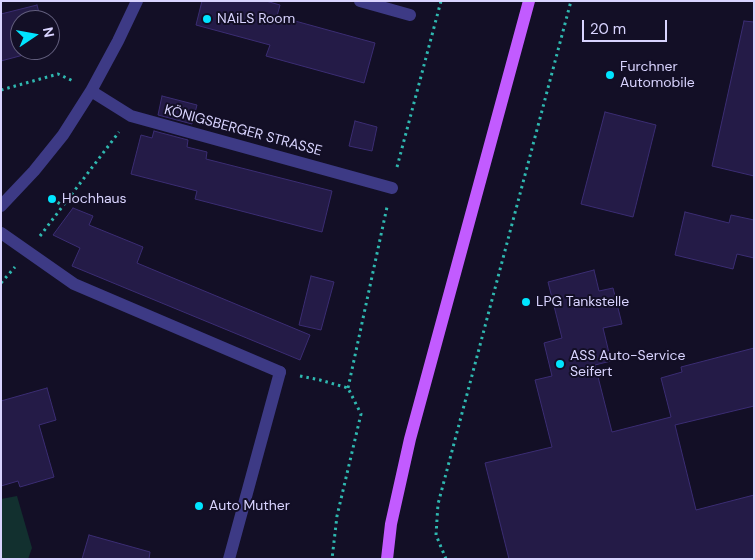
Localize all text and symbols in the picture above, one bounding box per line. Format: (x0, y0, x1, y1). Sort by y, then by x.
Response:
north arrow (10, 10, 60, 60)
scale bar (585, 10, 670, 42)
place label: NAiLS Room (217, 11, 295, 27)
marker: NAiLS Room (201, 13, 213, 25)
text: 20 m (590, 19, 626, 39)
text: N (39, 25, 59, 39)
place label: Furchner Automobile (620, 59, 695, 92)
marker: Furchner Automobile (604, 69, 616, 81)
street label: KÖNIGSBERGER STRASSE (162, 102, 324, 160)
place label: Hochhaus (62, 191, 127, 207)
marker: Hochhaus (46, 193, 58, 205)
place label: LPG Tankstelle (536, 294, 629, 310)
marker: LPG Tankstelle (520, 296, 532, 308)
place label: ASS Auto-Service Seifert (570, 348, 686, 381)
marker: ASS Auto-Service Seifert (554, 358, 566, 370)
place label: Auto Muther (209, 498, 290, 514)
marker: Auto Muther (193, 500, 205, 512)

